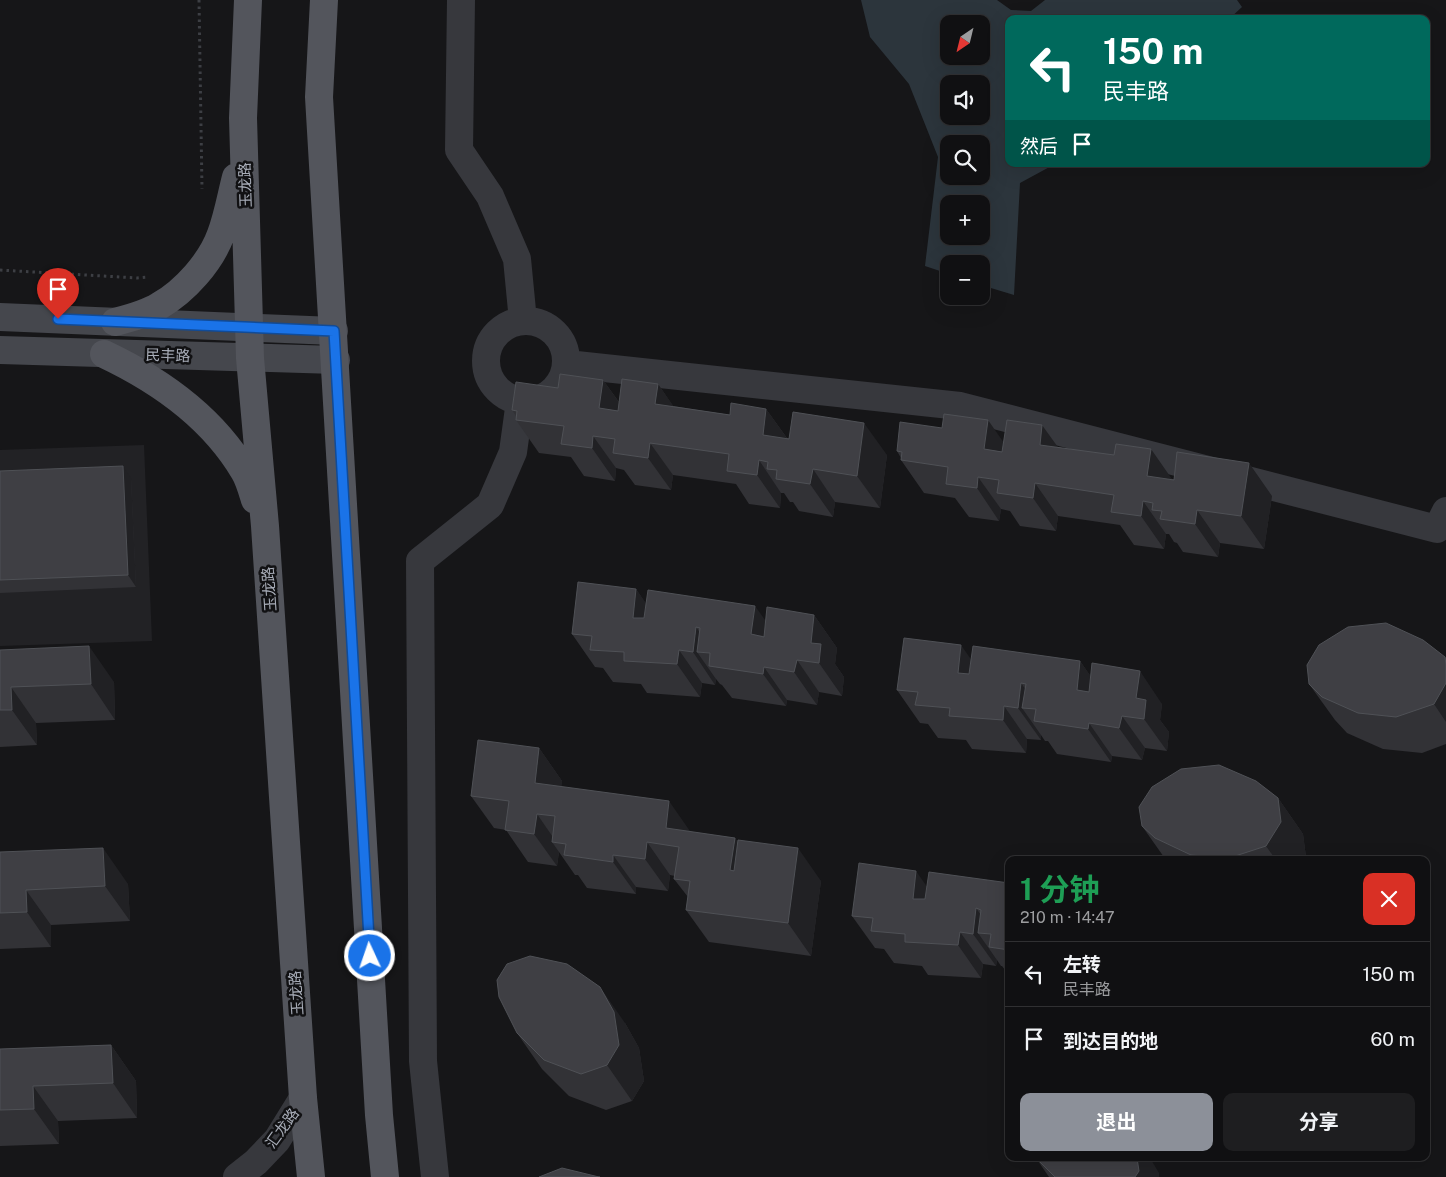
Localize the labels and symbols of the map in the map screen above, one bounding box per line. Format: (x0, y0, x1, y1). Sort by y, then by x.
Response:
north arrow (940, 15, 990, 65)
street label: 玉龙路 (236, 162, 254, 208)
pin (37, 268, 79, 319)
street label: 民丰路 (145, 346, 191, 364)
street label: 玉龙路 (259, 566, 279, 612)
position arrow (343, 929, 395, 981)
street label: 玉龙路 (286, 970, 306, 1016)
street label: 汇龙路 (262, 1105, 302, 1151)

